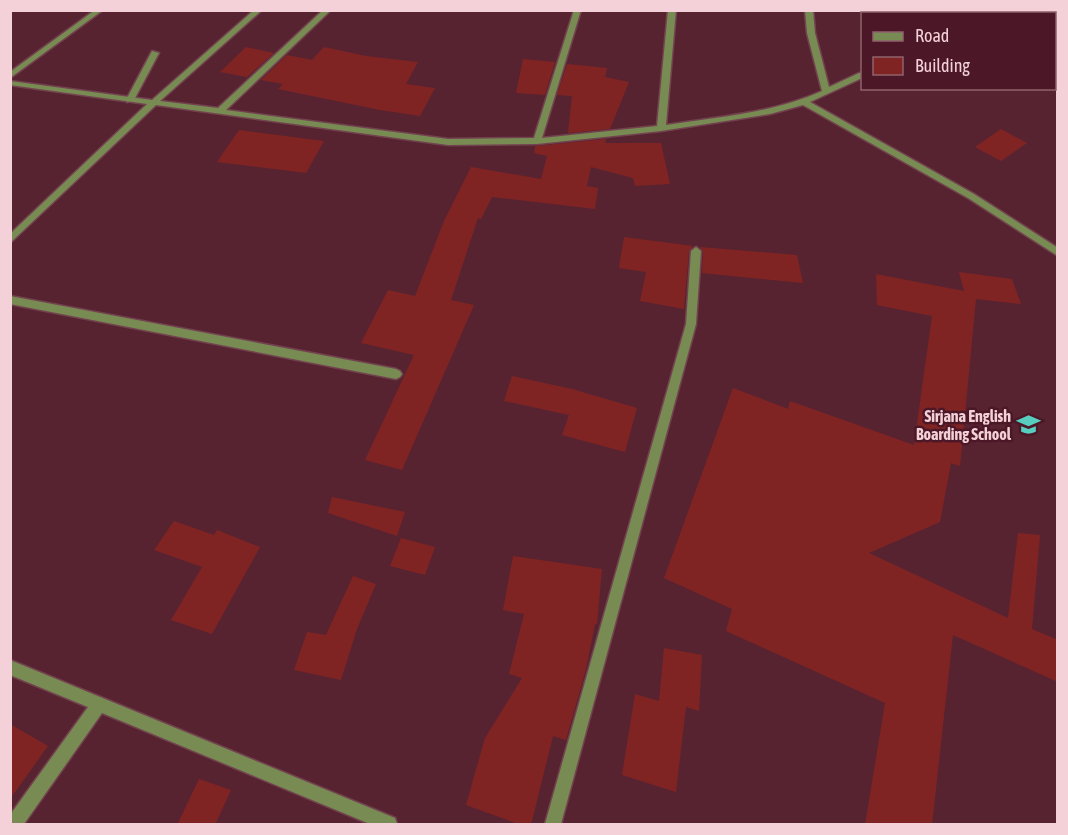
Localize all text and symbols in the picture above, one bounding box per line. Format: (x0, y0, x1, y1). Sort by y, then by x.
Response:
legend (861, 12, 1056, 90)
text: Road (915, 25, 949, 46)
text: Building (915, 55, 970, 76)
place label: Sirjana English Boarding School (916, 407, 1012, 443)
school or university icon: Sirjana English Boarding School (1016, 412, 1042, 438)

